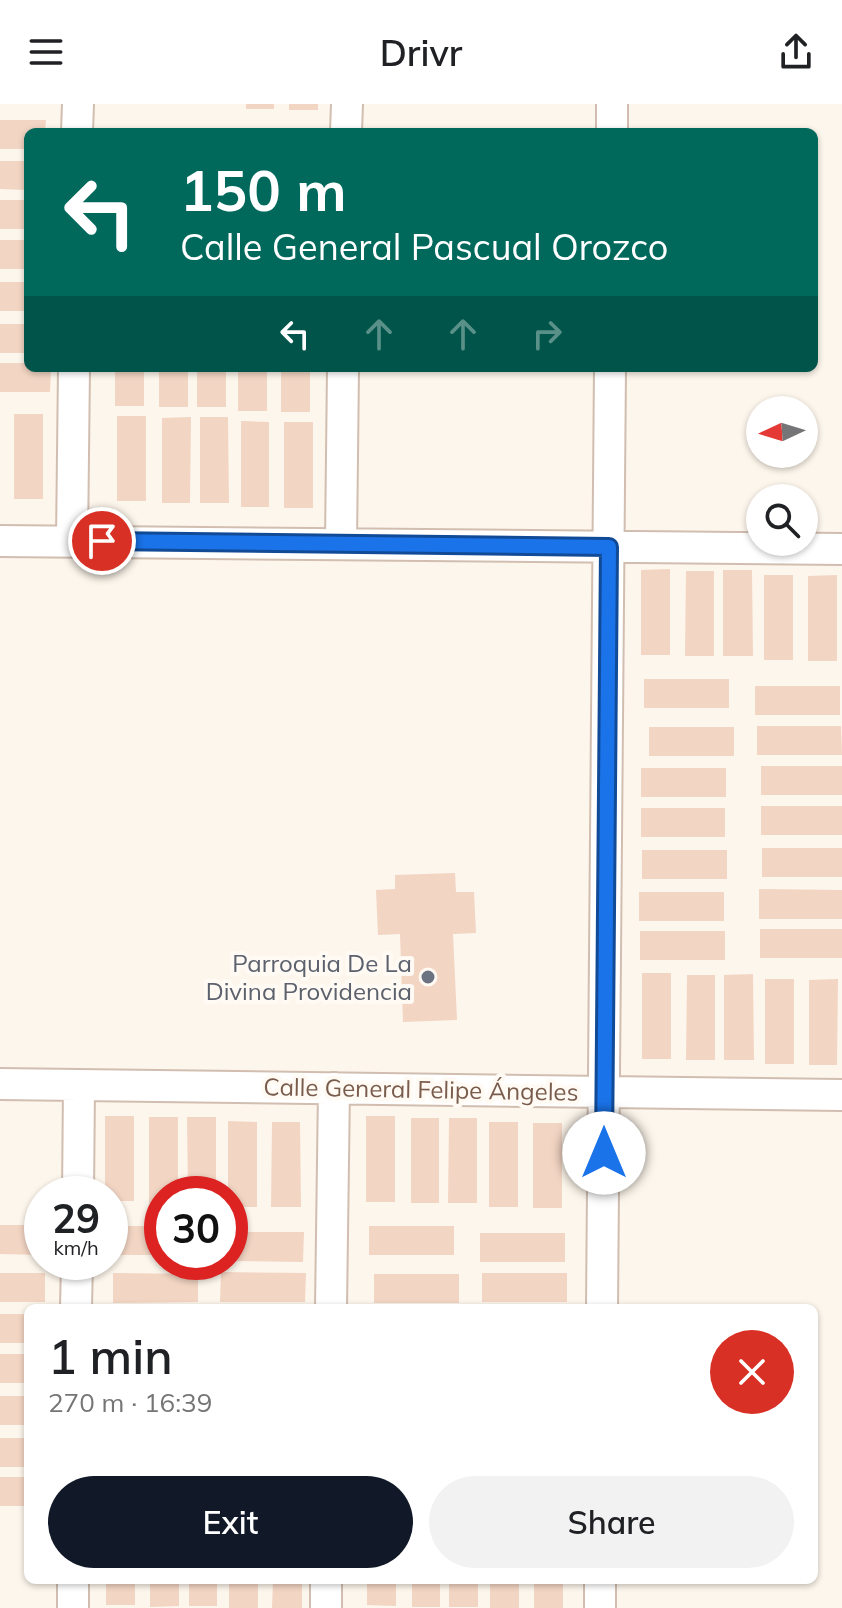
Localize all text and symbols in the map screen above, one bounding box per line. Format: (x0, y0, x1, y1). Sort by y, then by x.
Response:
icon: menu (24, 30, 68, 74)
text: Drivr (380, 30, 462, 75)
icon: share (774, 30, 818, 74)
text: 150 m (180, 155, 347, 225)
icon: left (48, 160, 152, 264)
text: Calle General Pascual Orozco (180, 224, 668, 269)
icon: left (273, 312, 317, 356)
icon: ahead (357, 312, 401, 356)
icon: ahead (441, 312, 485, 356)
icon: right (525, 312, 569, 356)
north arrow (746, 396, 818, 468)
map controls (746, 396, 818, 556)
button: search (746, 484, 818, 556)
pin (68, 507, 136, 575)
icon: arrive (80, 519, 124, 563)
place label: Parroquia De La Divina Providencia (206, 948, 412, 1006)
marker: Parroquia De La Divina Providencia (419, 968, 437, 986)
street label: Calle General Felipe Ángeles (263, 1071, 579, 1107)
position arrow (562, 1111, 646, 1195)
speed limit sign: 30 (144, 1176, 248, 1280)
text: 29 (52, 1193, 100, 1243)
text: km/h (53, 1235, 99, 1260)
text: 1 min (48, 1326, 173, 1386)
button: close (710, 1330, 794, 1414)
text: 270 m · 16:39 (48, 1386, 212, 1419)
button: Exit (48, 1476, 413, 1568)
button: Share (429, 1476, 794, 1568)

